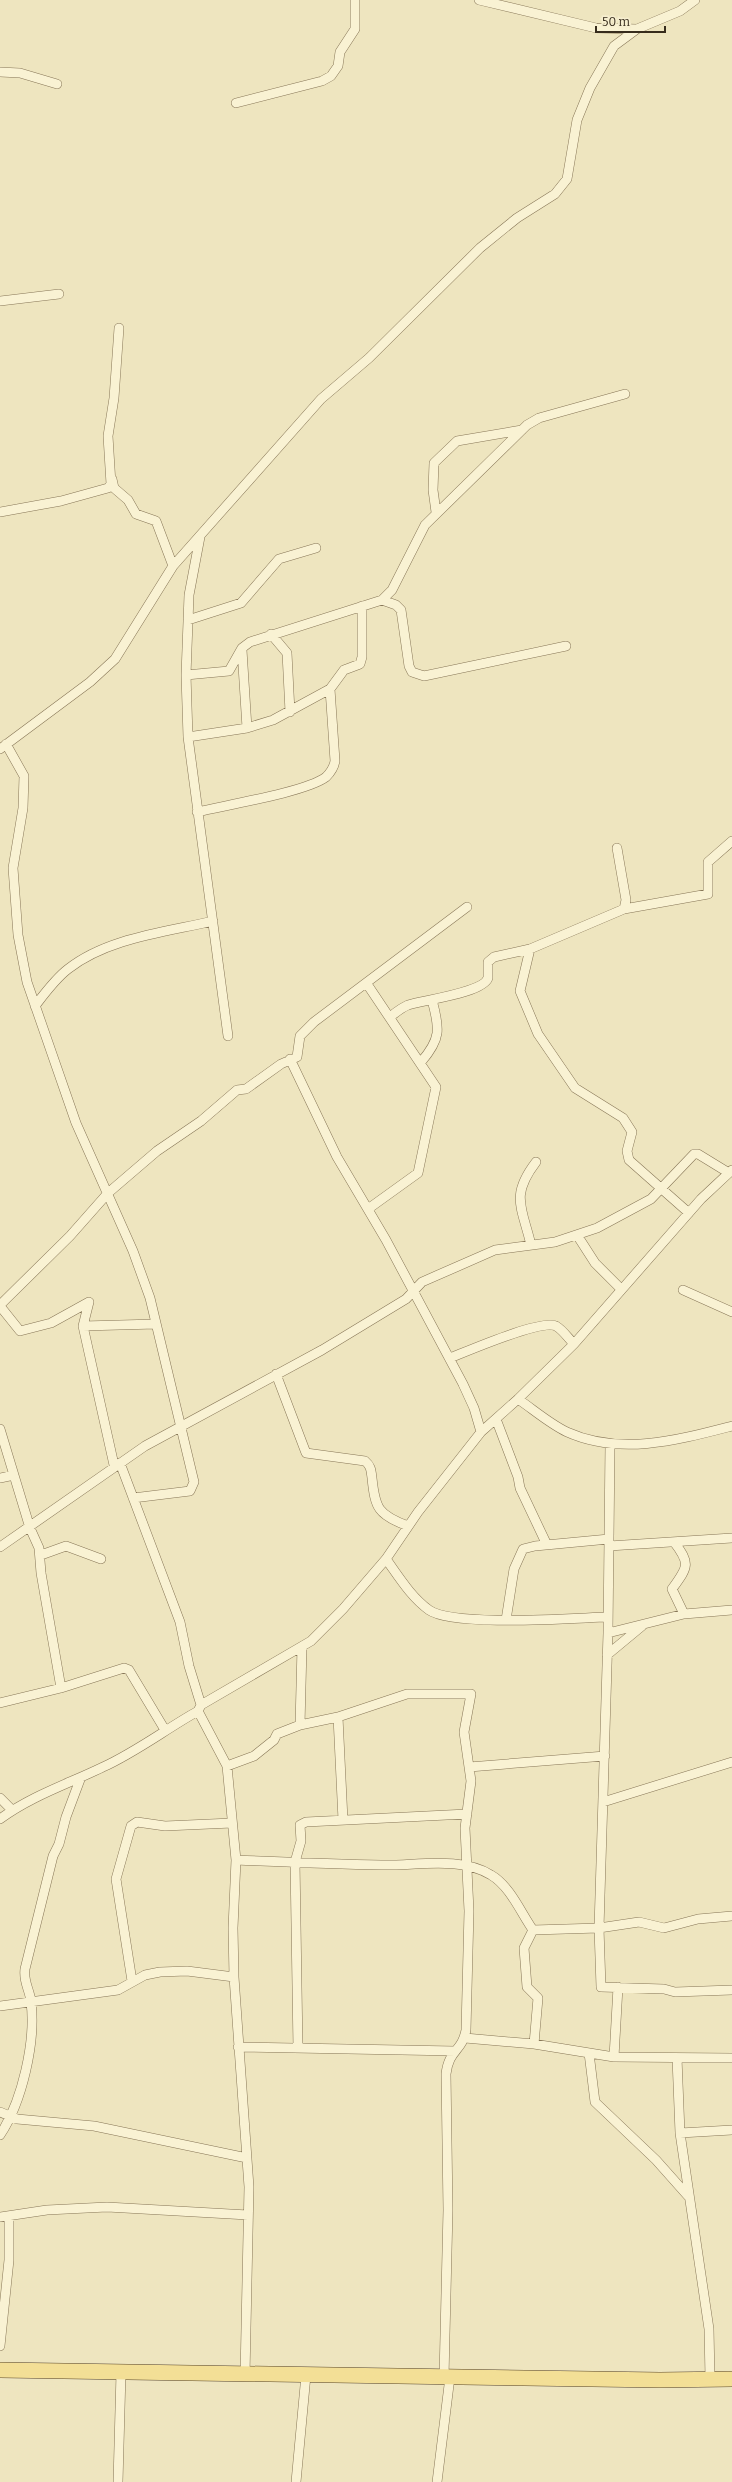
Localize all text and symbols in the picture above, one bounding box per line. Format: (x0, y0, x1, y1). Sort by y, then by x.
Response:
scale bar (596, 8, 665, 34)
text: 50 m (602, 15, 631, 29)

